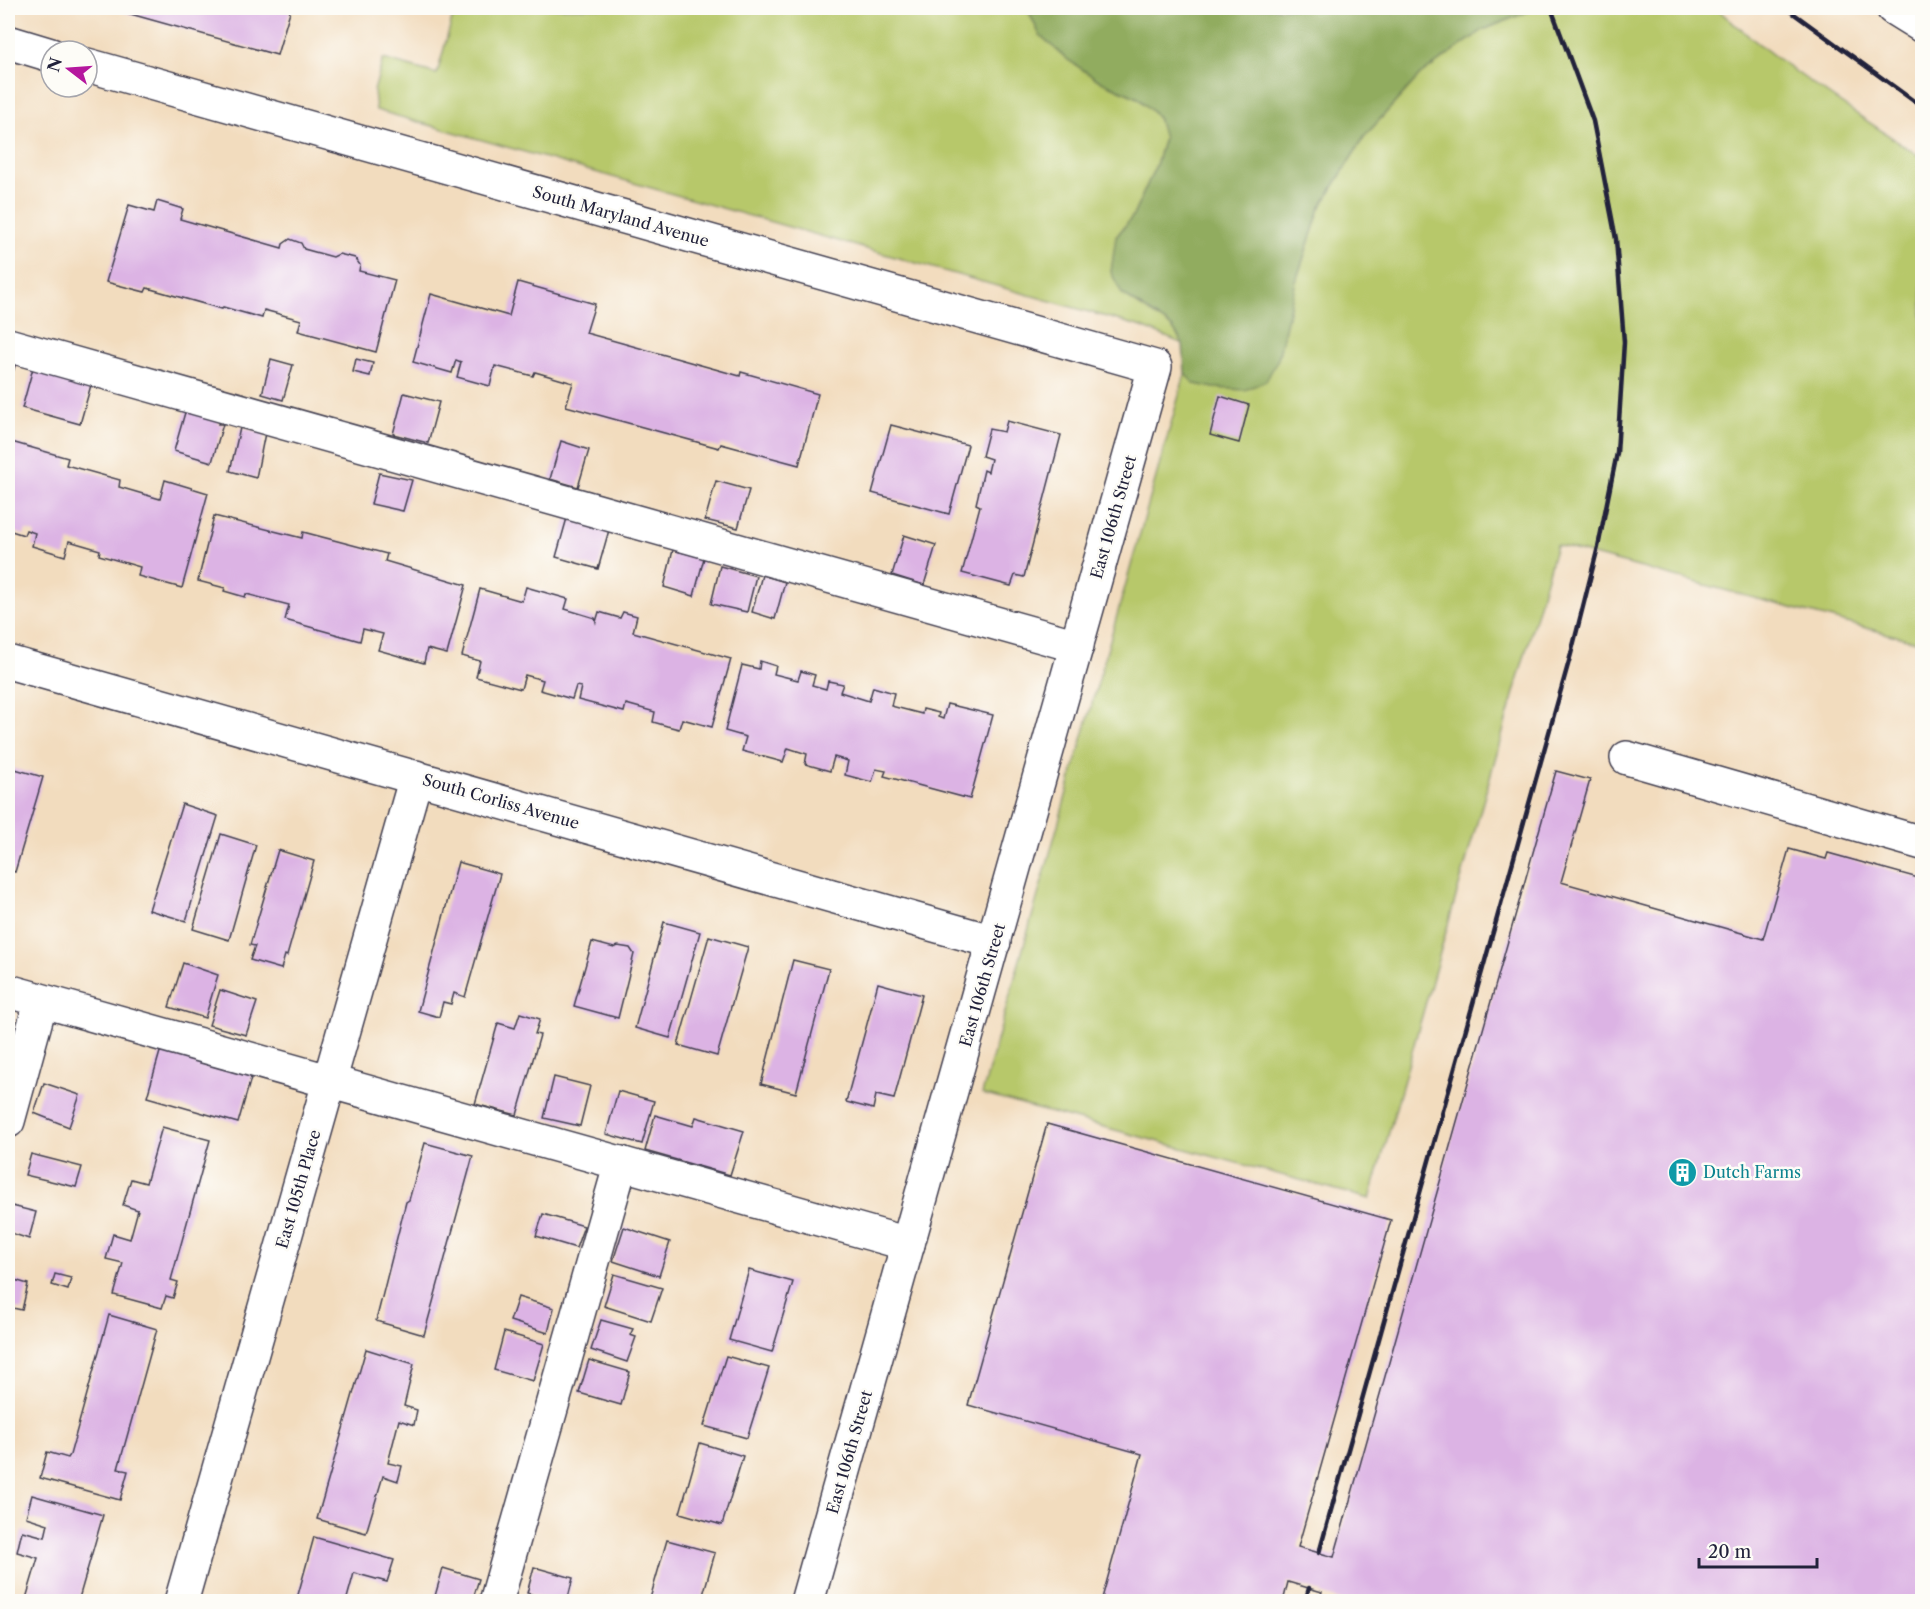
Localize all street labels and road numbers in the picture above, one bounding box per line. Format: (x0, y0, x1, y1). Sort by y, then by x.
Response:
street label: South Maryland Avenue (530, 181, 712, 251)
street label: East 106th Street (1086, 453, 1140, 581)
street label: South Corliss Avenue (420, 769, 582, 833)
street label: East 106th Street (955, 921, 1009, 1049)
street label: East 105th Place (271, 1127, 325, 1251)
street label: East 106th Street (822, 1388, 876, 1516)

